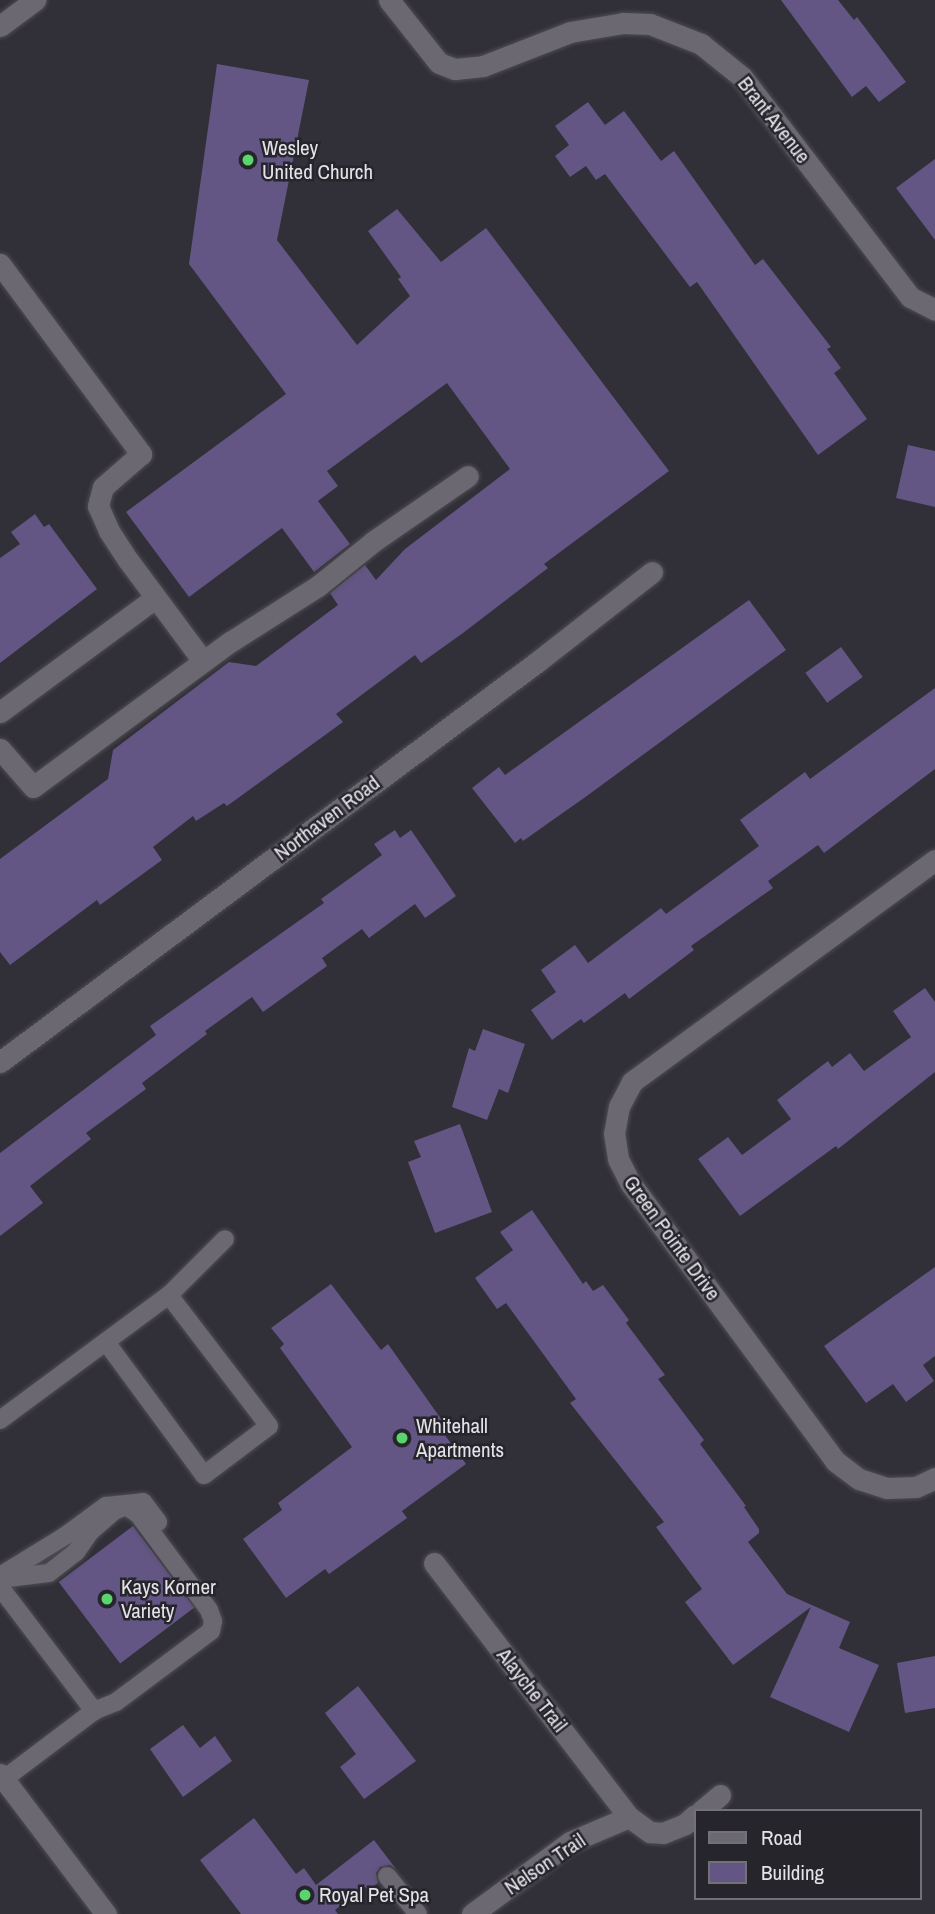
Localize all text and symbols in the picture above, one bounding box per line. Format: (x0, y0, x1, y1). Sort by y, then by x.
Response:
street label: Brant Avenue (732, 71, 816, 169)
place label: Wesley United Church (262, 135, 373, 185)
marker: Wesley United Church (240, 152, 256, 168)
street label: Northaven Road (269, 770, 385, 866)
street label: Green Pointe Drive (618, 1171, 726, 1305)
place label: Whitehall Apartments (416, 1413, 504, 1463)
marker: Whitehall Apartments (394, 1430, 410, 1446)
place label: Kays Korner Variety (121, 1574, 216, 1624)
marker: Kays Korner Variety (99, 1591, 115, 1607)
street label: Alayche Trail (491, 1643, 573, 1737)
legend (694, 1809, 921, 1900)
text: Road (761, 1823, 802, 1852)
street label: Nelson Trail (500, 1828, 590, 1900)
text: Building (761, 1858, 824, 1887)
place label: Royal Pet Spa (319, 1882, 429, 1908)
marker: Royal Pet Spa (297, 1887, 313, 1903)

